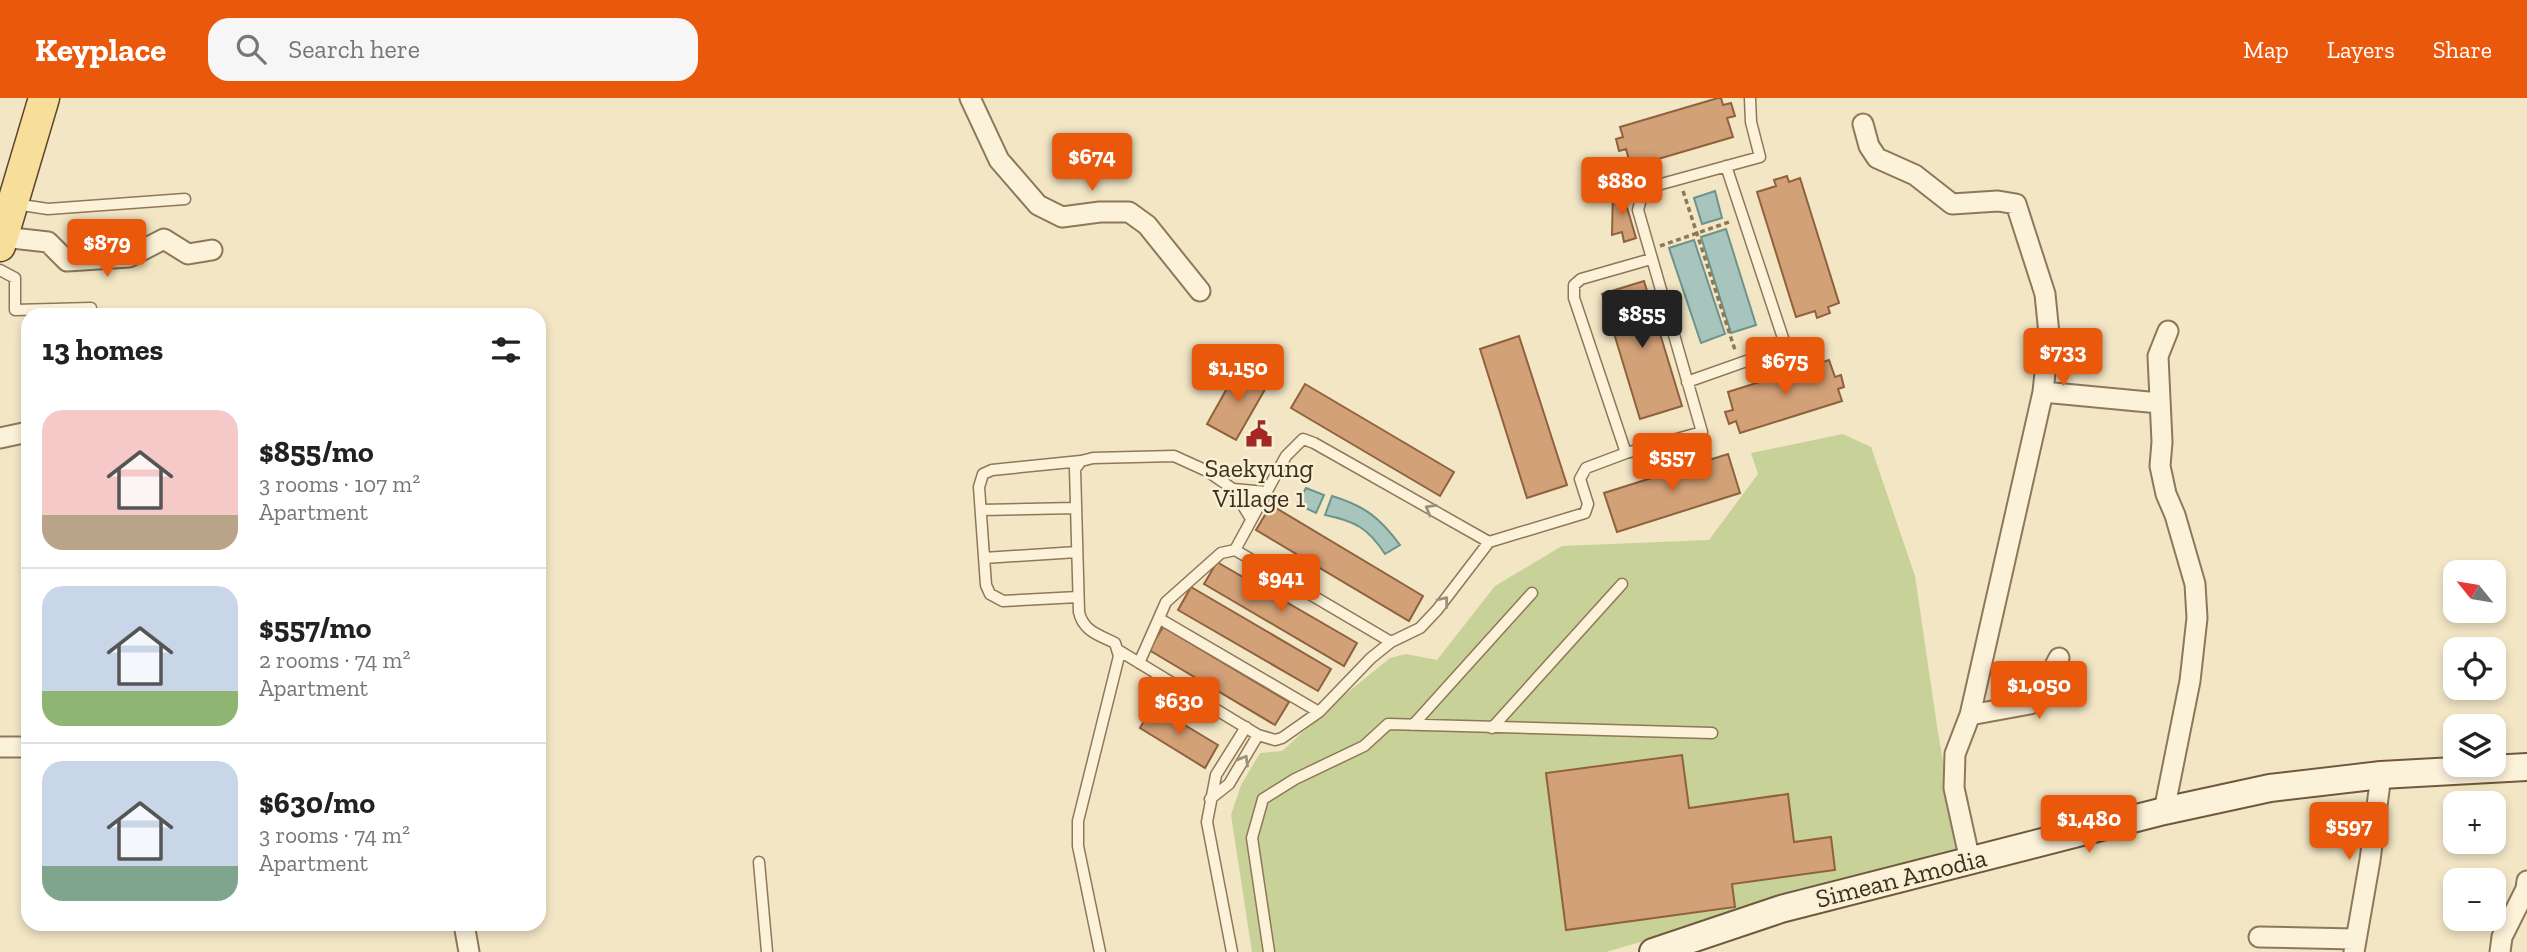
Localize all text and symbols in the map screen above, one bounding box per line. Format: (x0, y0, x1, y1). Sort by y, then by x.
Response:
search box (208, 18, 698, 81)
text: Keyplace (35, 30, 166, 69)
icon: search (232, 30, 270, 68)
text: Search here (288, 33, 420, 65)
text: Map (2243, 35, 2289, 64)
text: Layers (2327, 35, 2395, 64)
text: Share (2433, 35, 2492, 64)
pin: $674 (1051, 134, 1133, 193)
text: $674 (1068, 142, 1116, 170)
pin: $880 (1581, 158, 1663, 217)
text: $880 (1597, 166, 1647, 194)
pin: $879 (66, 220, 148, 279)
text: $879 (83, 228, 131, 256)
pin: $855 (1601, 290, 1683, 350)
text: $855 (1618, 299, 1666, 327)
pin: $733 (2022, 328, 2104, 388)
icon: filters (487, 331, 525, 369)
text: 13 homes (42, 332, 163, 368)
text: $733 (2039, 337, 2087, 365)
pin: $675 (1744, 338, 1826, 397)
pin: $1,150 (1181, 344, 1295, 404)
text: $675 (1761, 346, 1809, 374)
text: $1,150 (1208, 353, 1268, 381)
public building icon: Saekyung Village 1 (1244, 419, 1274, 449)
text: $855/mo (259, 434, 374, 470)
pin: $557 (1631, 434, 1713, 493)
icon: home (98, 438, 182, 522)
text: $557 (1649, 442, 1695, 470)
place label: Saekyung Village 1 (1204, 452, 1314, 514)
text: 3 rooms · 107 m² (259, 470, 420, 498)
text: Apartment (259, 498, 368, 526)
one-way arrow (1424, 504, 1437, 517)
pin: $941 (1240, 554, 1322, 614)
north arrow (2443, 560, 2506, 623)
map controls (2443, 560, 2506, 931)
text: $941 (1258, 563, 1304, 591)
one-way arrow (1435, 596, 1448, 609)
text: $557/mo (259, 610, 371, 646)
icon: home (98, 614, 182, 698)
button: locate (2443, 637, 2506, 700)
text: 2 rooms · 74 m² (259, 646, 410, 674)
pin: $1,050 (1982, 662, 2096, 721)
text: $1,050 (2007, 670, 2071, 698)
text: Apartment (259, 674, 368, 702)
pin: $630 (1138, 678, 1220, 737)
text: $630 (1154, 686, 1204, 714)
button: layers (2443, 714, 2506, 777)
one-way arrow (1235, 754, 1248, 767)
text: $630/mo (259, 785, 375, 821)
icon: home (98, 789, 182, 873)
button: + (2443, 791, 2506, 854)
pin: $1,480 (2032, 796, 2146, 855)
pin: $597 (2308, 802, 2390, 862)
text: $1,480 (2057, 804, 2121, 832)
text: $597 (2326, 811, 2373, 839)
text: 3 rooms · 74 m² (259, 821, 410, 849)
street label: Simean Amodia (1812, 841, 1990, 915)
text: Apartment (259, 849, 368, 877)
button: − (2443, 868, 2506, 931)

